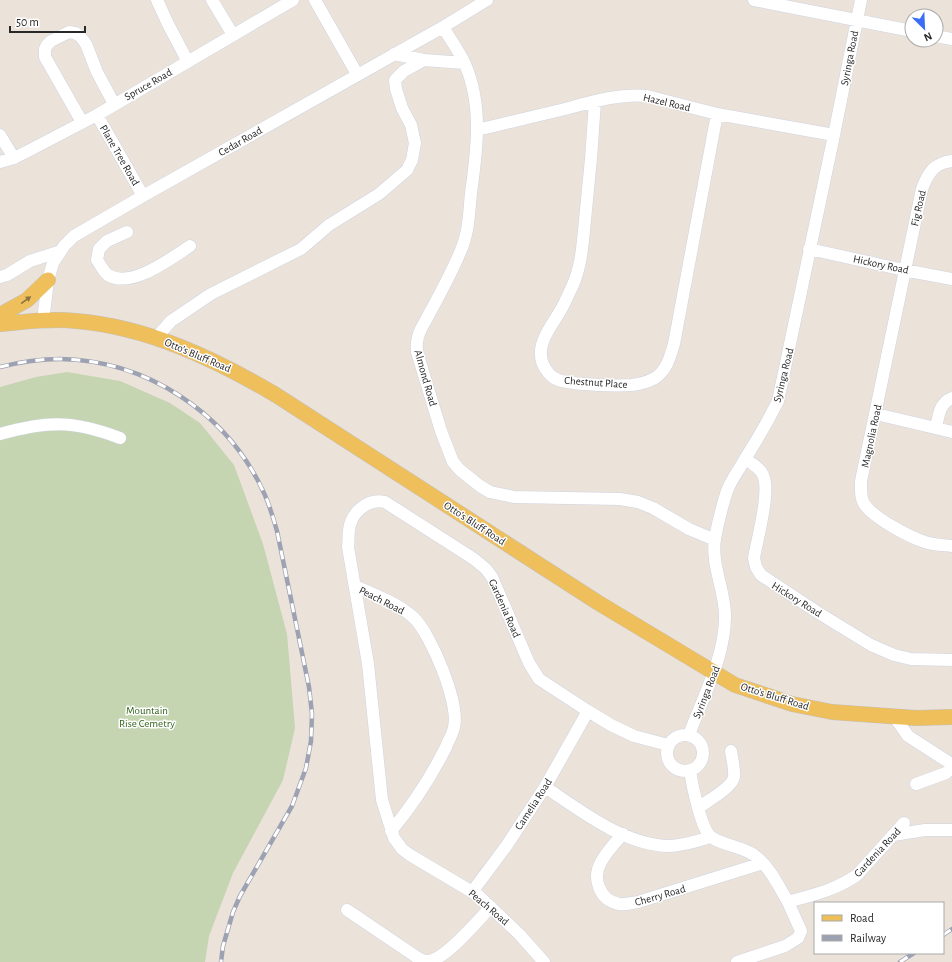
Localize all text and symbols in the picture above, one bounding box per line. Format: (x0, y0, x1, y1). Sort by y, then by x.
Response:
scale bar (10, 8, 85, 34)
north arrow (904, 8, 944, 48)
text: 50 m (16, 16, 39, 28)
street label: Syringa Road (839, 29, 860, 86)
text: N (922, 30, 934, 43)
street label: Spruce Road (123, 66, 174, 102)
street label: Hazel Road (642, 92, 692, 113)
street label: Plane Tree Road (98, 123, 141, 188)
street label: Cedar Road (216, 124, 264, 158)
street label: Fig Road (909, 189, 928, 227)
street label: Hickory Road (852, 253, 910, 276)
one-way arrow (21, 296, 31, 304)
street label: Otto's Bluff Road (163, 337, 233, 374)
street label: Syringa Road (771, 347, 796, 403)
street label: Almond Road (412, 349, 439, 408)
street label: Chestnut Place (564, 375, 628, 390)
street label: Magnolia Road (859, 403, 884, 469)
street label: Otto's Bluff Road (442, 500, 508, 547)
street label: Gardenia Road (487, 577, 522, 639)
street label: Hickory Road (770, 580, 824, 619)
street label: Peach Road (357, 584, 406, 617)
street label: Syringa Road (691, 664, 722, 720)
street label: Otto's Bluff Road (739, 681, 811, 712)
park label: Mountain Rise Cemetry (119, 705, 175, 729)
street label: Camelia Road (513, 776, 554, 832)
street label: Gardenia Road (852, 825, 903, 879)
street label: Cherry Road (634, 883, 687, 908)
street label: Peach Road (466, 887, 511, 928)
legend (814, 902, 944, 954)
text: Road (850, 912, 874, 924)
text: Railway (850, 932, 886, 945)

